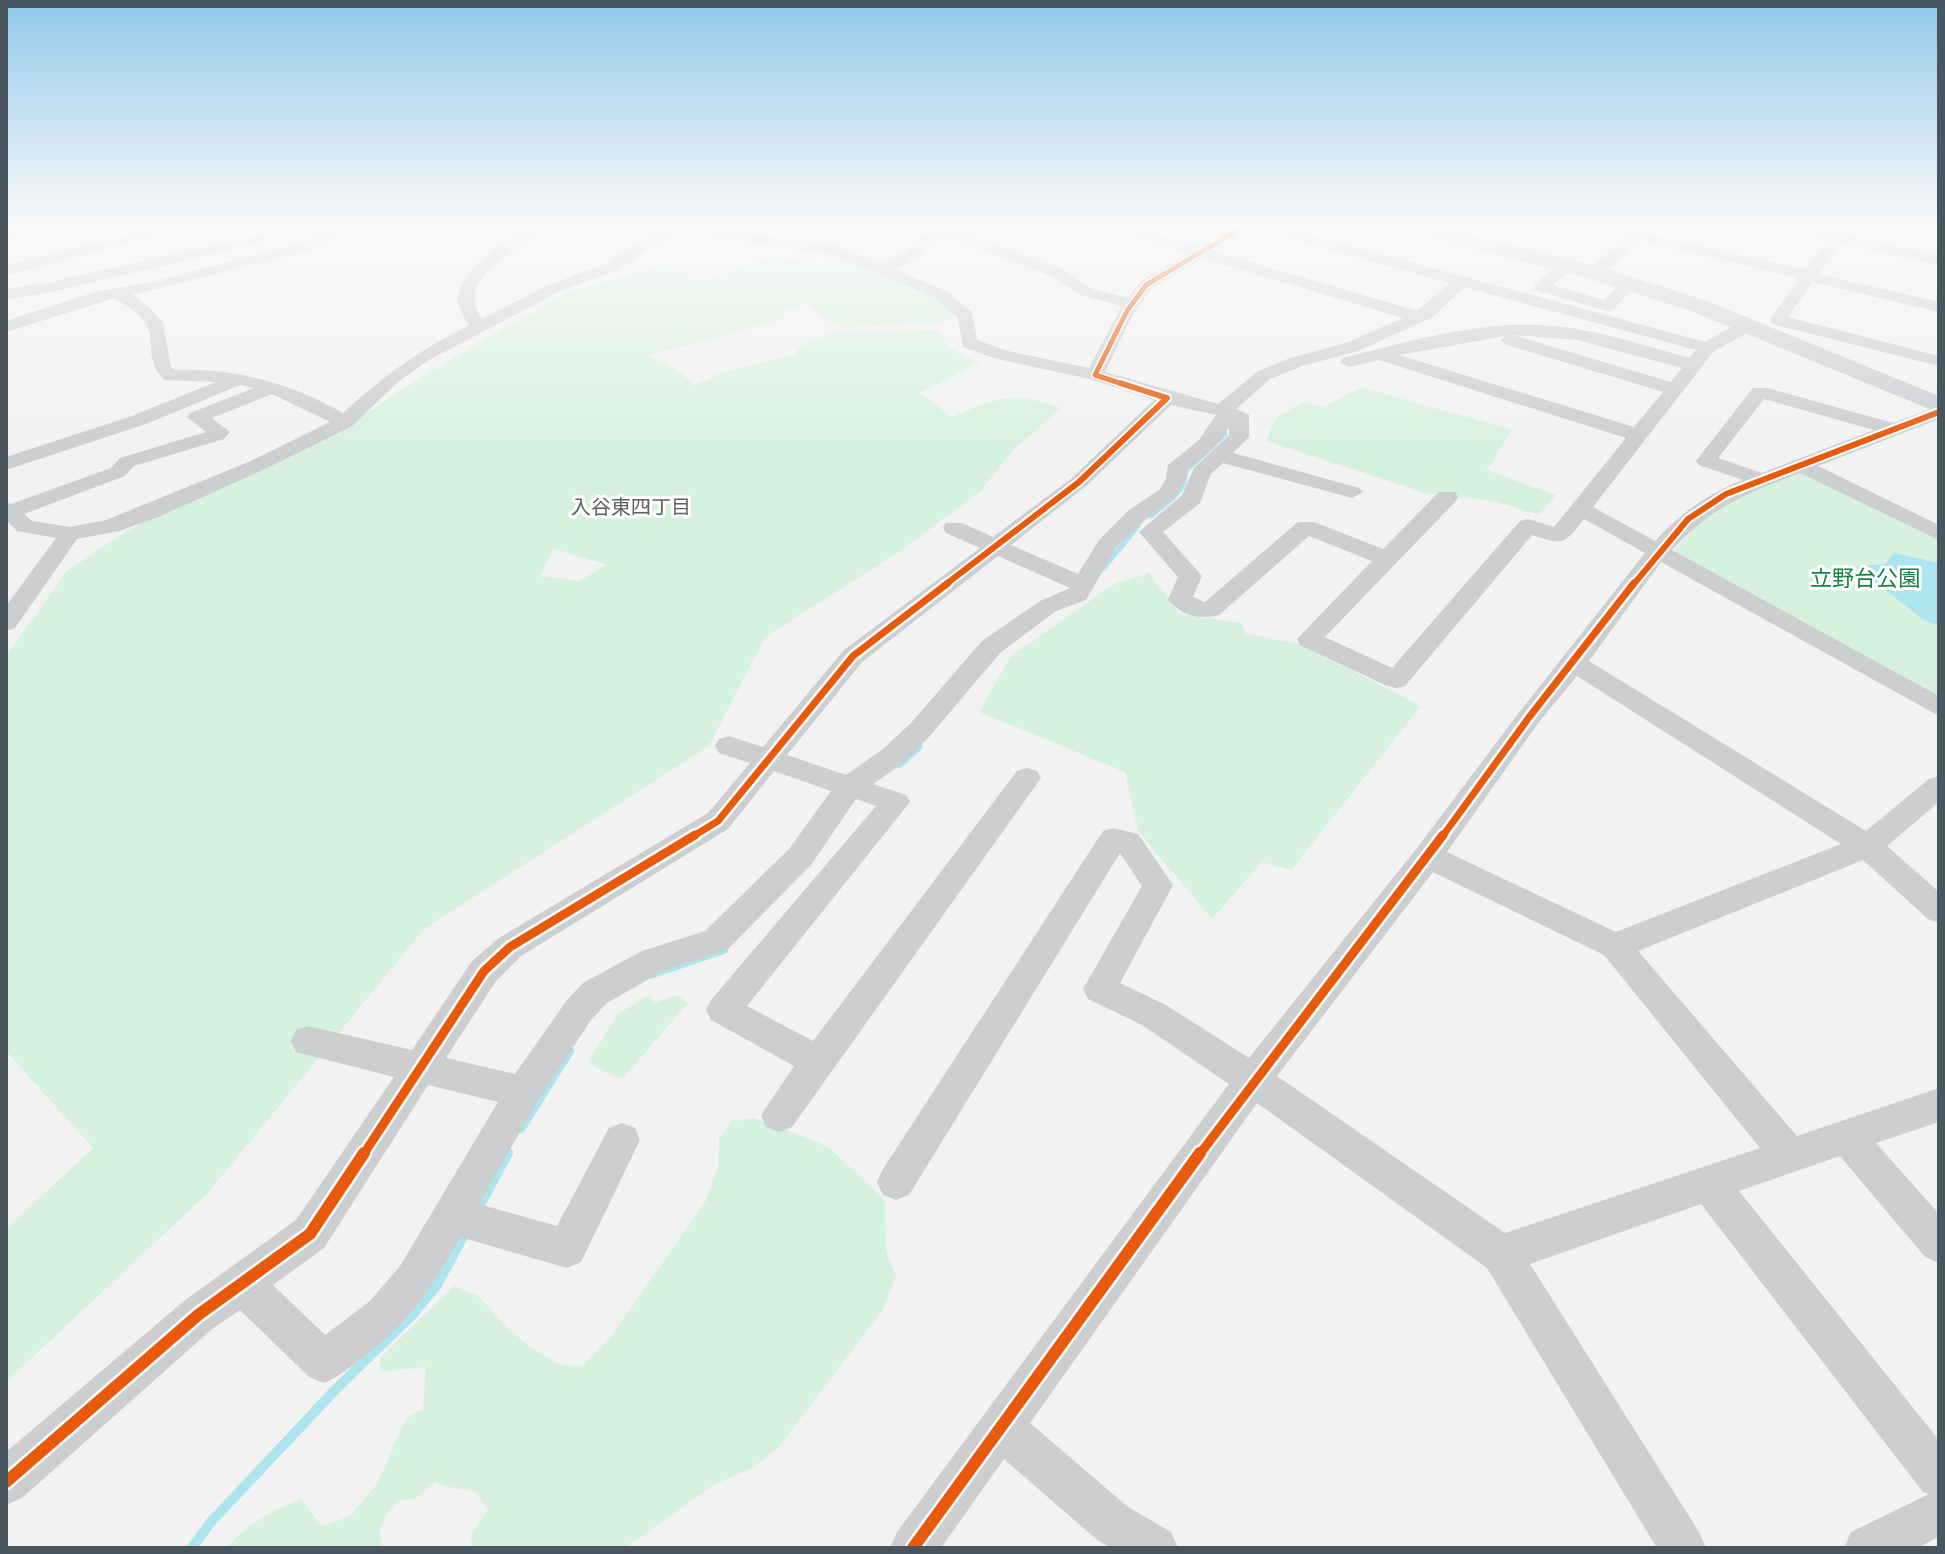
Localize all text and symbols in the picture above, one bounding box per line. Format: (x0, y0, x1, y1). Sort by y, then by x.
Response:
district label: 入谷東四丁目 (571, 495, 691, 518)
park label: 立野台公園 (1810, 565, 1920, 591)

